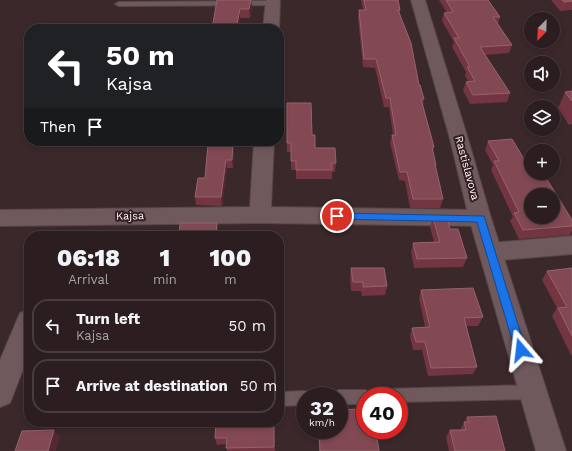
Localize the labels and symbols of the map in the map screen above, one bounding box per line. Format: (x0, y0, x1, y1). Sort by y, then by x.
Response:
north arrow (524, 12, 560, 48)
street label: Rastislavova (452, 134, 482, 202)
pin (320, 199, 354, 233)
street label: Kajsa (116, 209, 144, 223)
position arrow (500, 329, 542, 371)
speed limit sign: 40 (356, 387, 408, 439)

